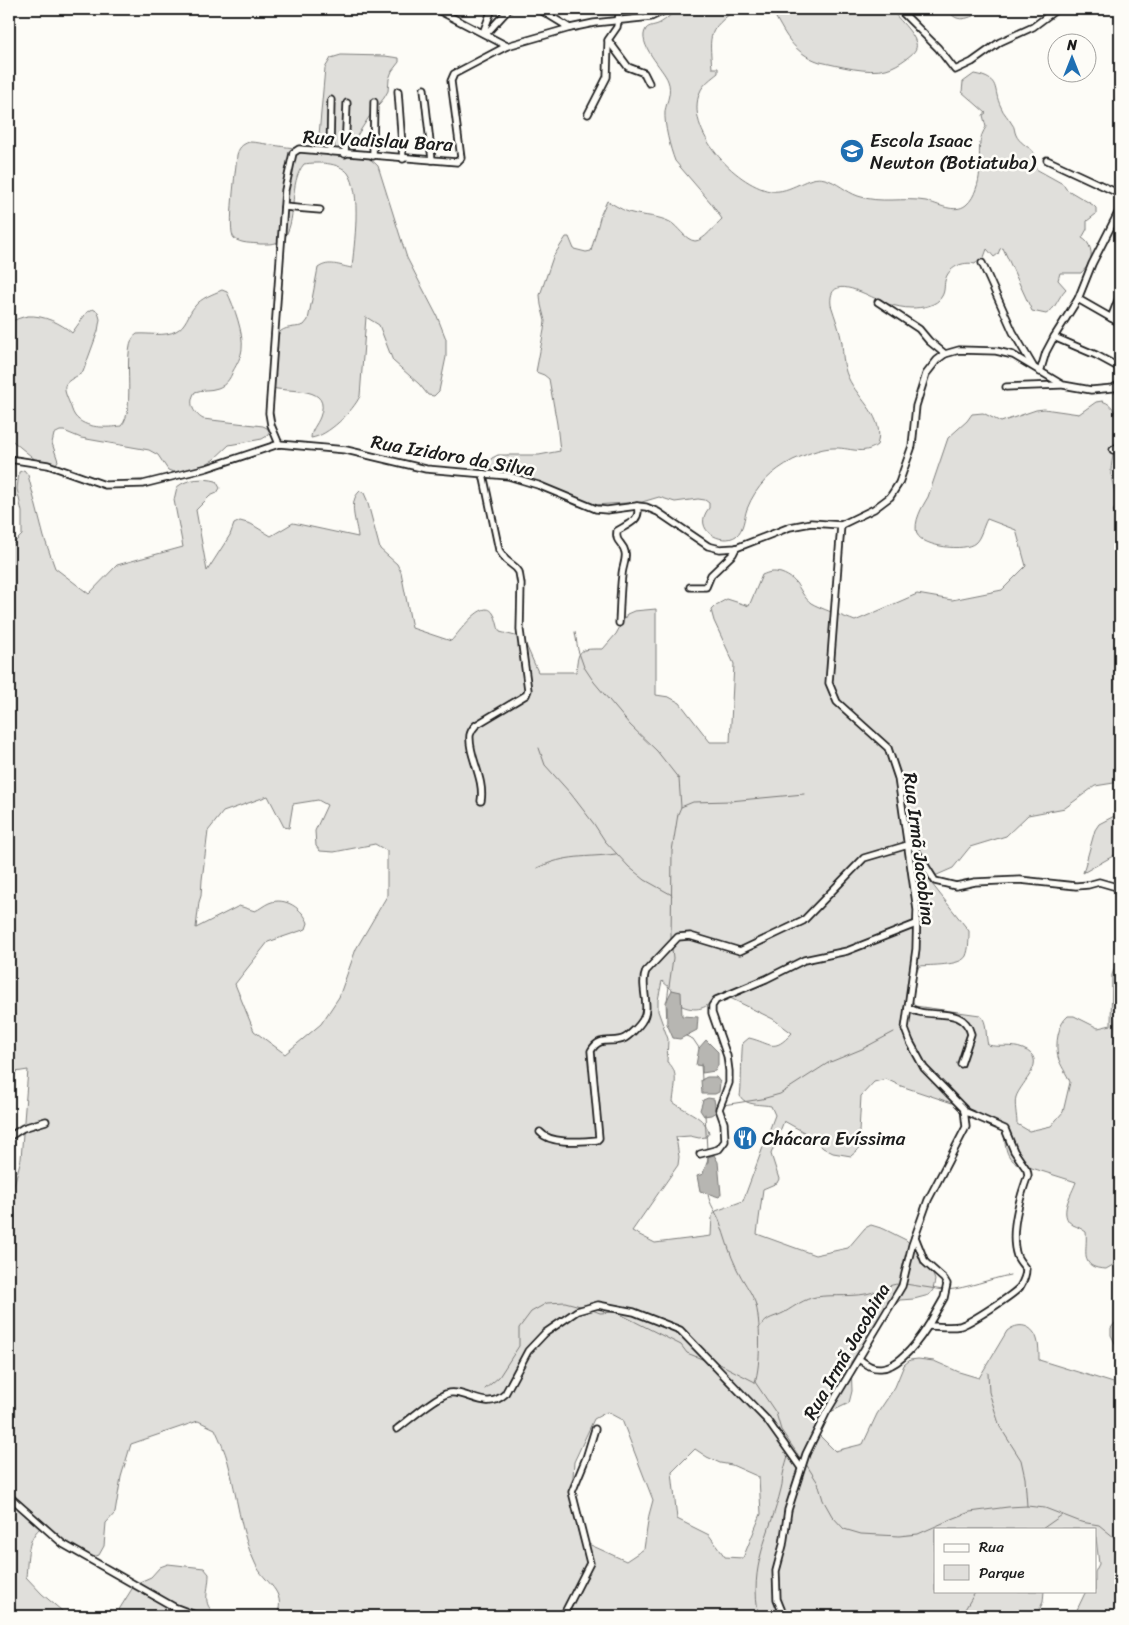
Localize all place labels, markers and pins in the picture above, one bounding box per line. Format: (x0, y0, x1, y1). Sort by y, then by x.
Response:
place label: Escola Isaac Newton (Botiatuba) (870, 124, 1037, 179)
school or university icon: Escola Isaac Newton (Botiatuba) (839, 138, 865, 164)
place label: Chácara Evíssima (762, 1122, 906, 1155)
restaurant icon: Chácara Evíssima (732, 1125, 758, 1151)

